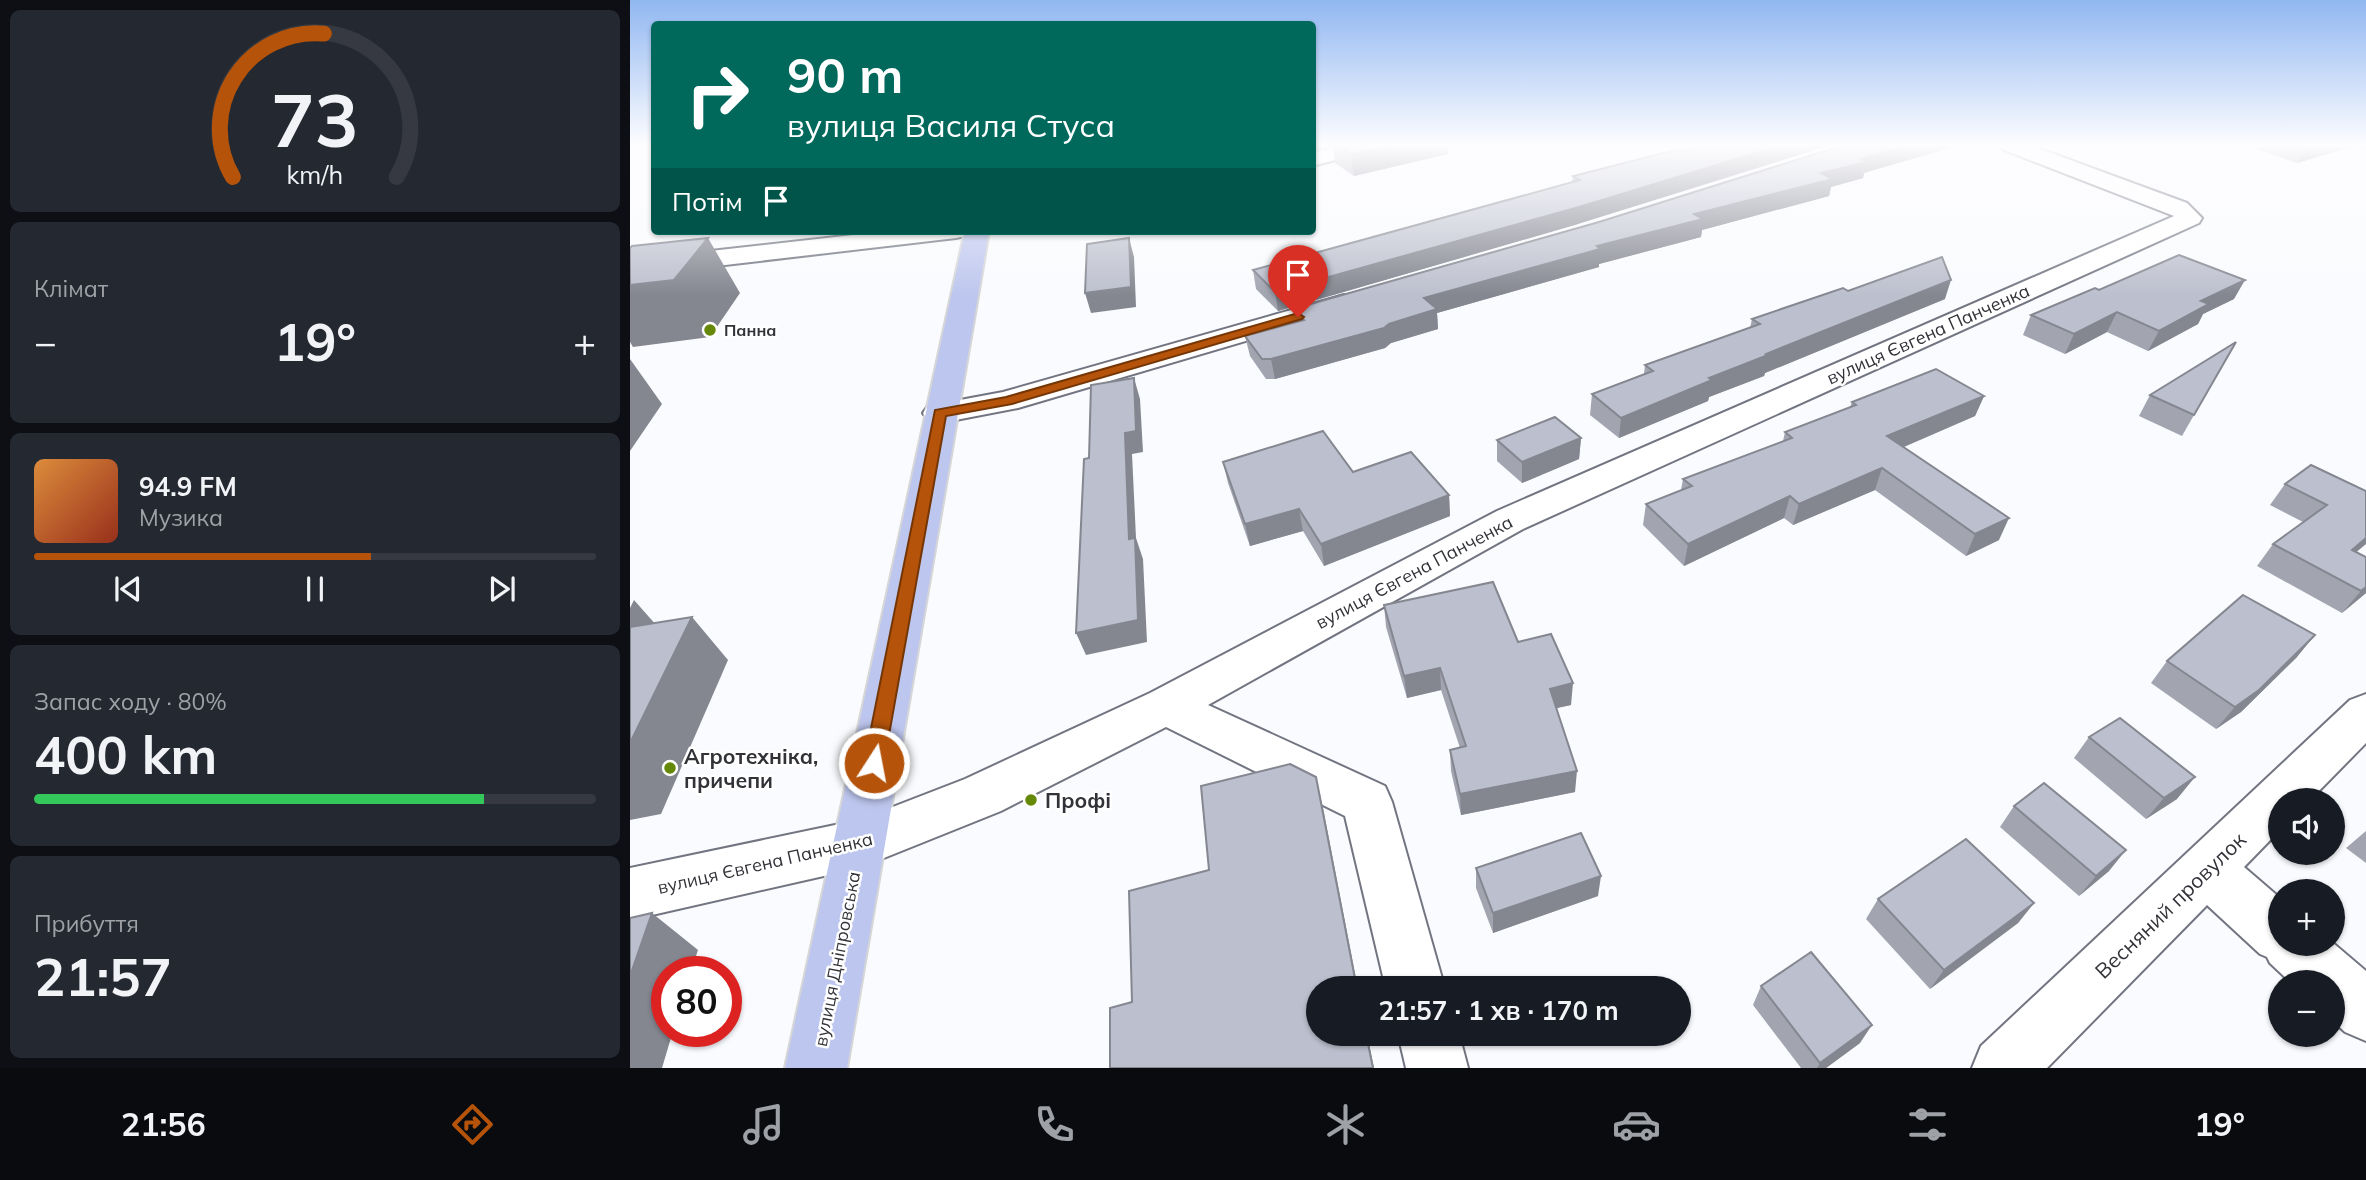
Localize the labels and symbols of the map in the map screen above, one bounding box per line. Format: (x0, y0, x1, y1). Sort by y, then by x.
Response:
pin (1268, 245, 1328, 317)
street label: вулиця Євгена Панченка (1823, 279, 2033, 389)
place label: Панна (724, 320, 776, 340)
marker: Панна (702, 322, 718, 338)
street label: вулиця Євгена Панченка (1311, 510, 1517, 634)
position arrow (837, 726, 911, 800)
place label: Агротехніка, причепи (684, 743, 818, 793)
marker: Агротехніка, причепи (662, 760, 678, 776)
place label: Профі (1045, 787, 1111, 813)
marker: Профі (1023, 792, 1039, 808)
street label: Весняний провулок (2089, 826, 2251, 984)
street label: вулиця Євгена Панченка (655, 827, 875, 899)
street label: вулиця Дніпровська (809, 870, 865, 1048)
speed limit sign: 80 (651, 956, 742, 1047)

